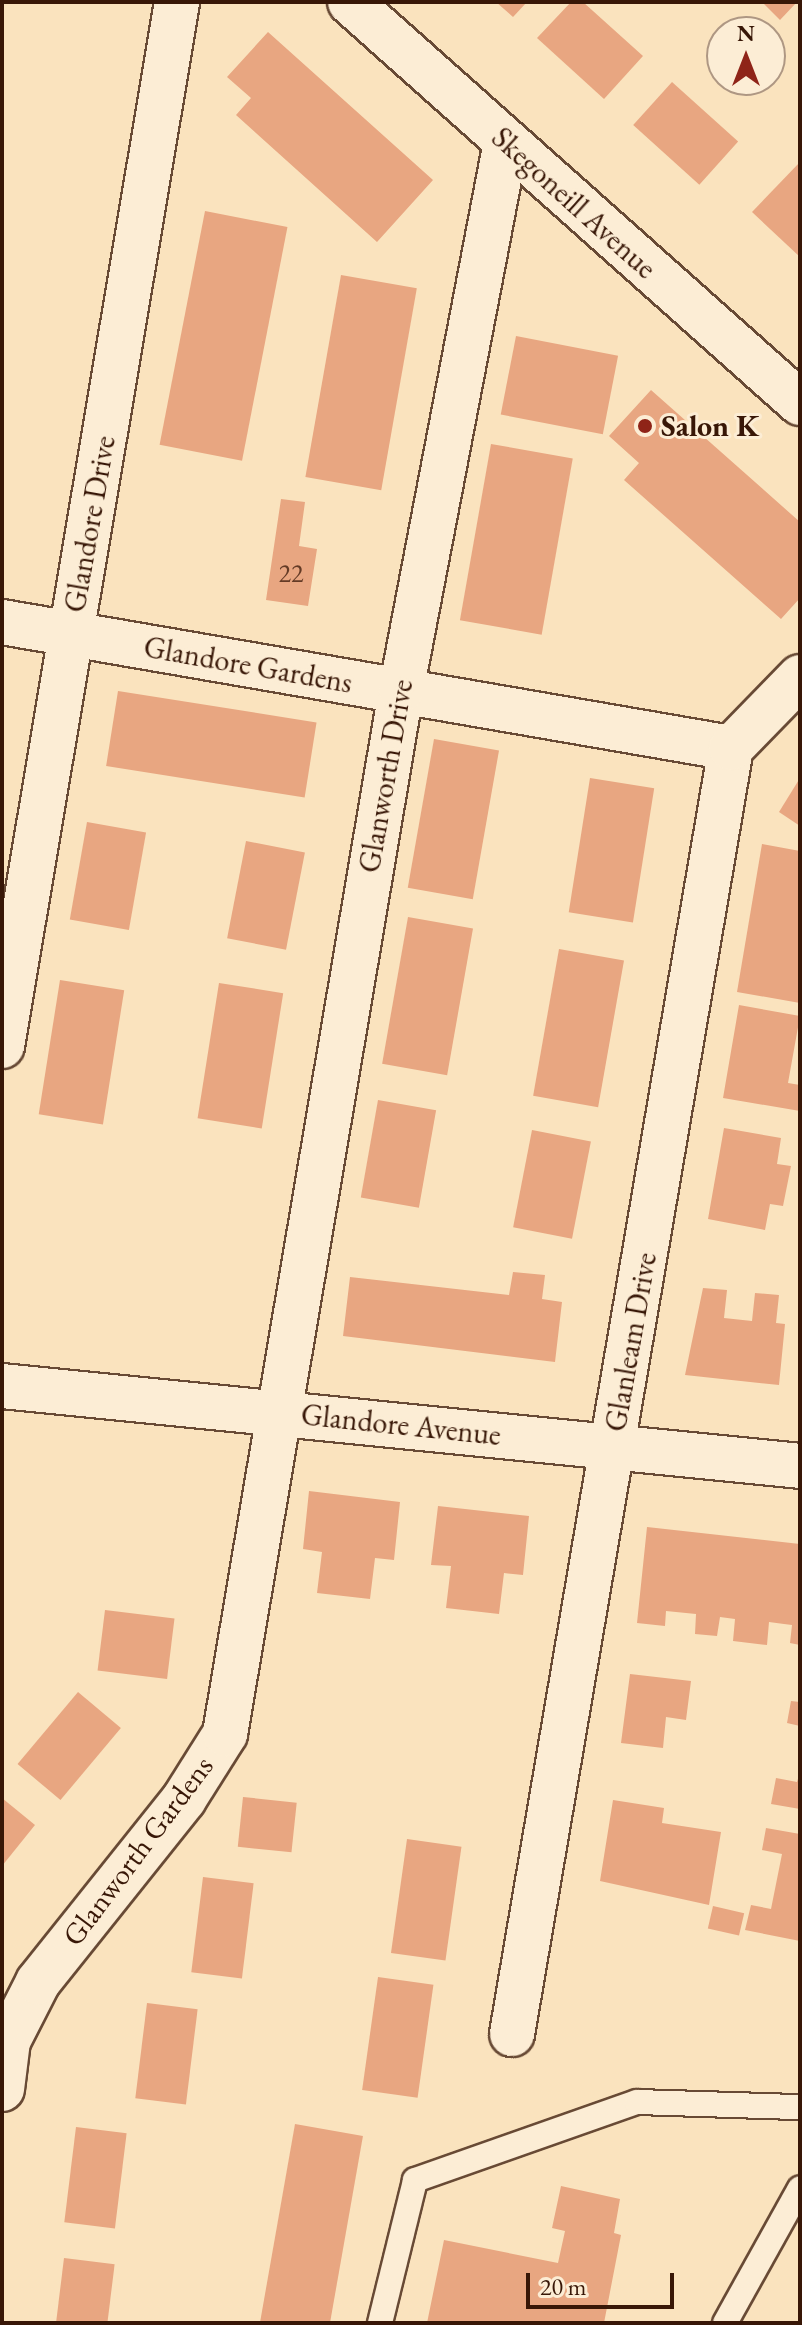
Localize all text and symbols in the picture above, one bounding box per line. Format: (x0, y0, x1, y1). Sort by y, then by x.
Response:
north arrow (706, 16, 786, 96)
text: N (737, 19, 755, 48)
street label: Skegoneill Avenue (484, 120, 664, 286)
place label: Salon K (661, 408, 759, 444)
marker: Salon K (636, 417, 654, 435)
street label: Glandore Drive (57, 433, 123, 615)
house number: 22 (279, 558, 303, 590)
street label: Glandore Gardens (141, 629, 355, 701)
street label: Glanworth Drive (351, 676, 421, 876)
street label: Glanleam Drive (598, 1250, 664, 1434)
street label: Glandore Avenue (299, 1397, 503, 1453)
street label: Glanworth Gardens (55, 1749, 221, 1953)
scale bar (530, 2257, 678, 2307)
text: 20 m (540, 2271, 587, 2302)

